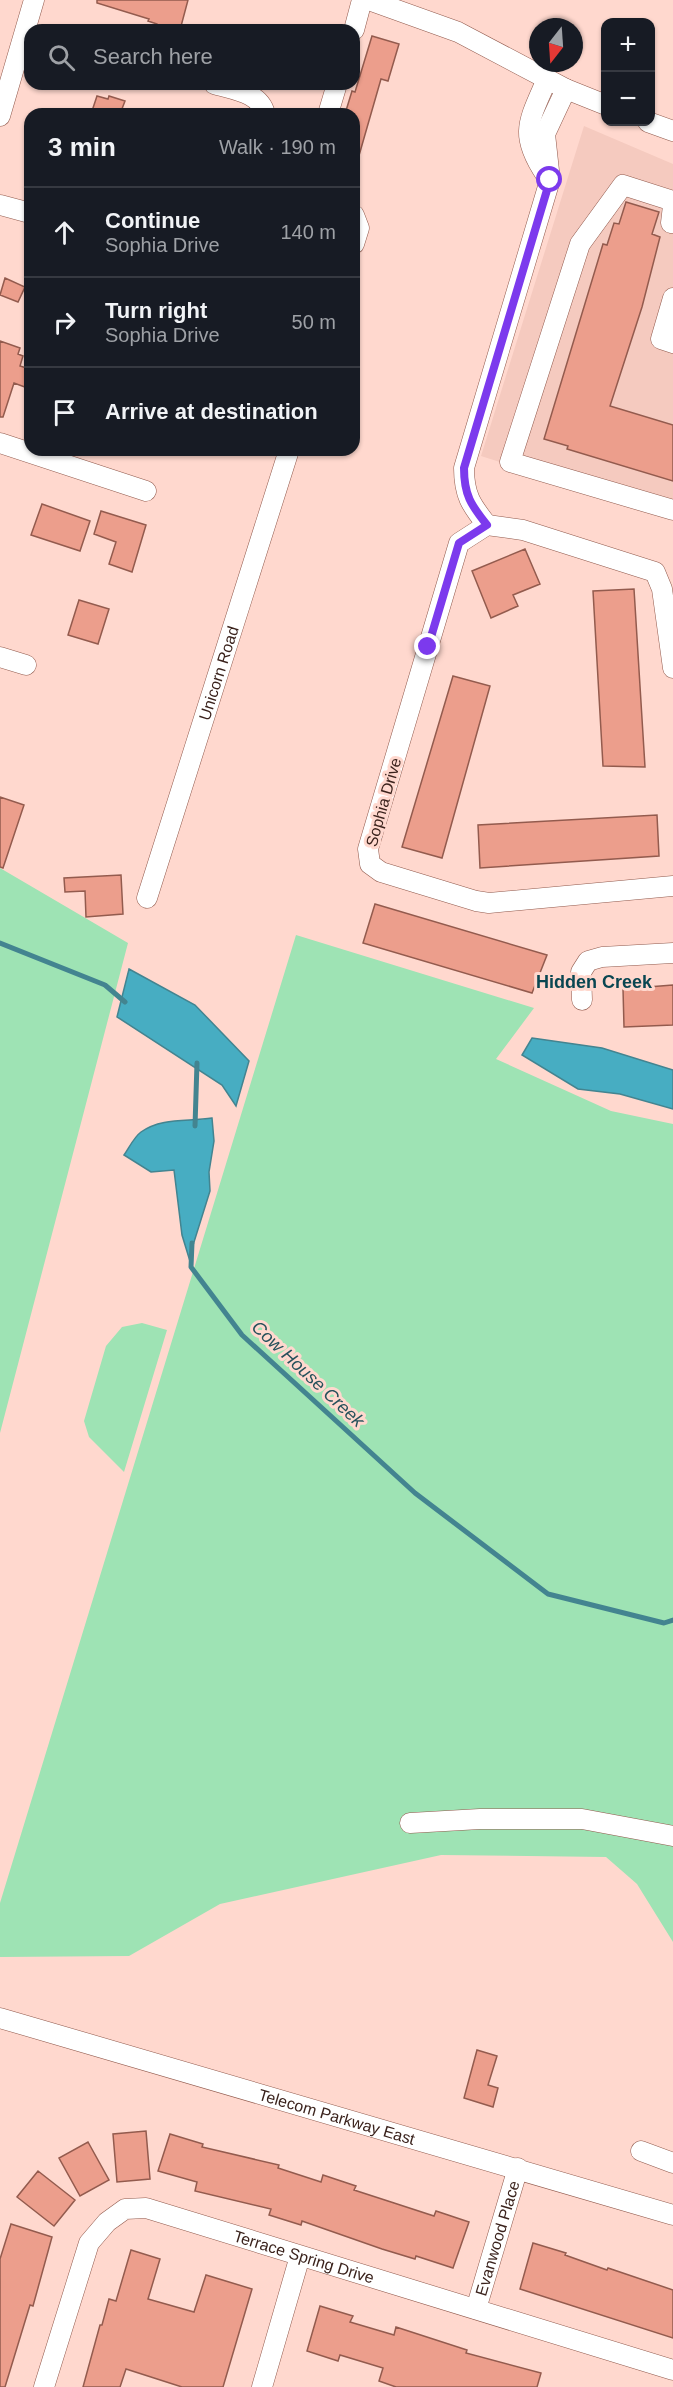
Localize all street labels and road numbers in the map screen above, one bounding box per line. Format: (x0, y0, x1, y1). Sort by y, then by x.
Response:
street label: Unicorn Road (196, 624, 242, 722)
street label: Sophia Drive (363, 756, 404, 849)
street label: Telecom Parkway East (257, 2086, 417, 2148)
street label: Evanwood Place (472, 2179, 523, 2298)
street label: Terrace Spring Drive (232, 2227, 376, 2287)

